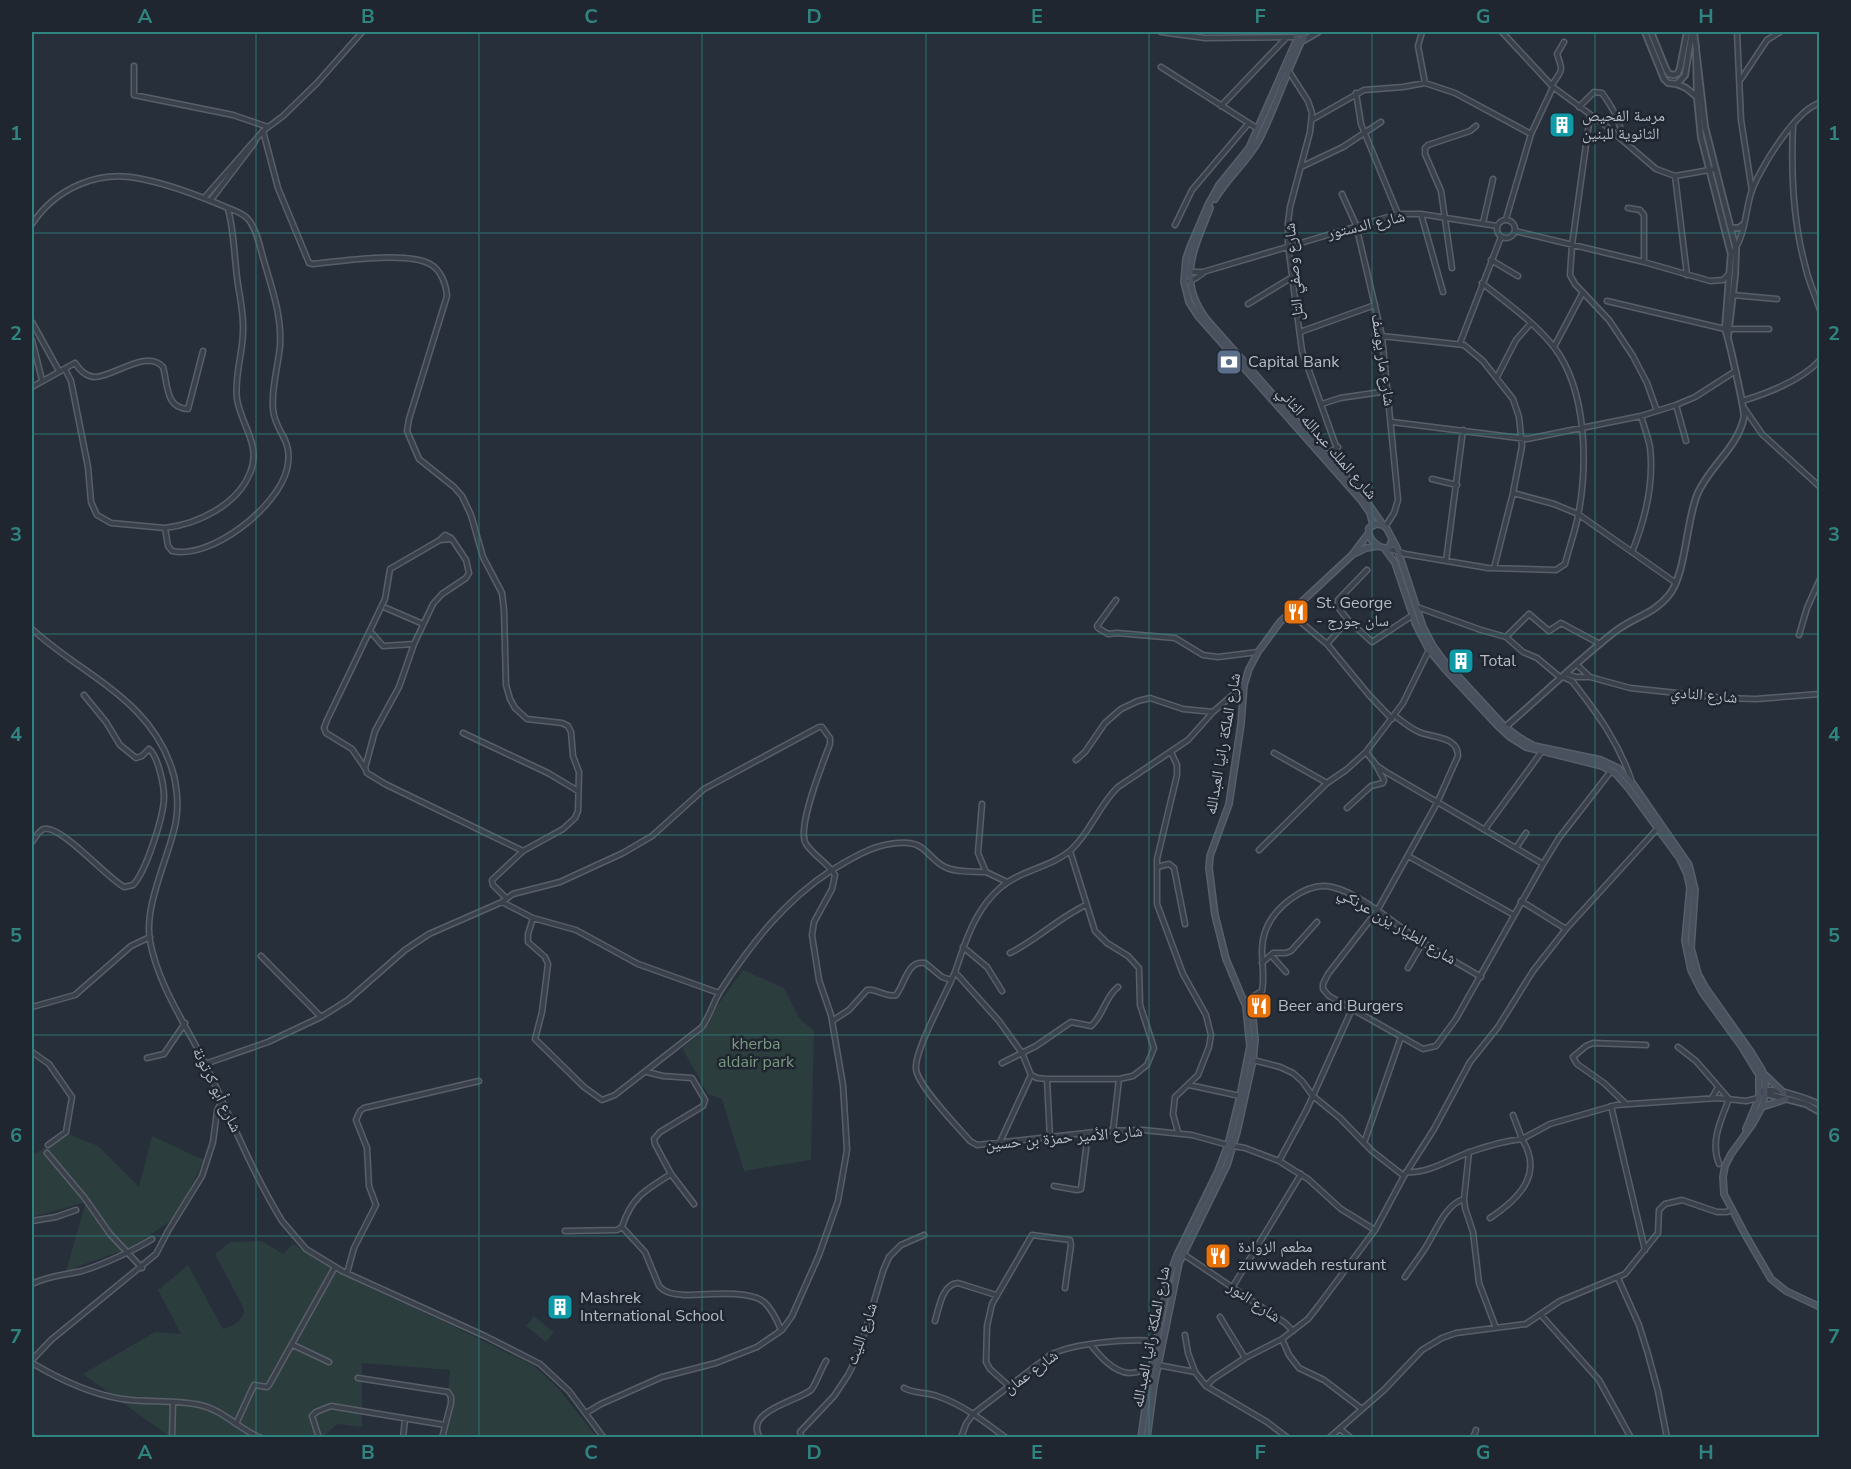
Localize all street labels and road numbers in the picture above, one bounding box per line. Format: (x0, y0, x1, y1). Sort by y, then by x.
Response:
street label: شارع الدستور (1324, 205, 1407, 245)
street label: شارع وصفي التل (1279, 222, 1310, 322)
street label: شارع مار يوسف (1366, 313, 1400, 407)
street label: شارع الملك عبدالله الثاني (1271, 382, 1382, 505)
street label: شارع الملكة رانيا العبدالله (1200, 671, 1246, 817)
street label: شارع النادي (1670, 681, 1738, 710)
street label: شارع الطيار يزن عرنكي (1333, 882, 1460, 971)
street label: شارع أبو كرتونة (187, 1044, 247, 1136)
street label: شارع الأمير حمزة بن حسين (984, 1120, 1144, 1156)
street label: شارع الملكة رانيا العبدالله (1126, 1264, 1176, 1410)
street label: شارع النور (1222, 1276, 1285, 1328)
street label: شارع الليث (841, 1300, 883, 1368)
street label: شارع عمان (999, 1345, 1063, 1399)

